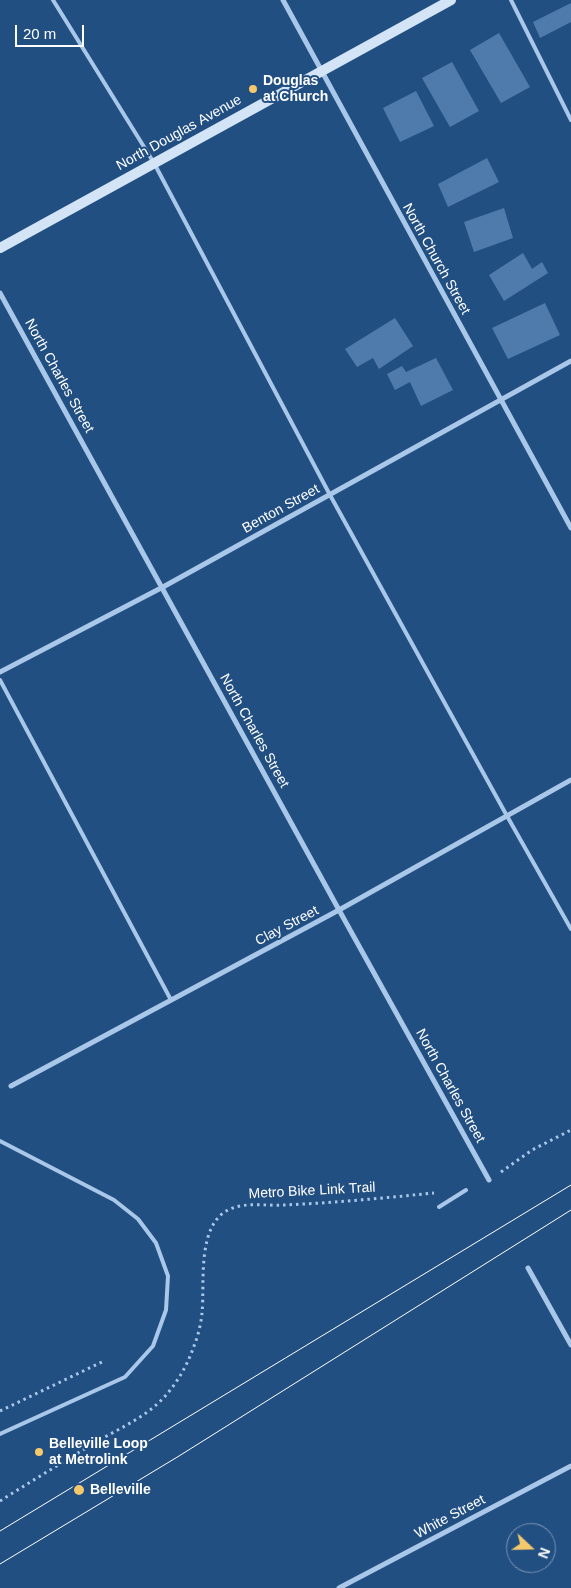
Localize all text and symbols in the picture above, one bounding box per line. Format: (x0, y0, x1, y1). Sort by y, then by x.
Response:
scale bar (18, 15, 86, 47)
text: 20 m (23, 25, 56, 42)
place label: Douglas at Church (263, 73, 328, 105)
marker: Douglas at Church (247, 83, 259, 95)
street label: North Douglas Avenue (113, 92, 245, 174)
street label: North Church Street (398, 200, 474, 318)
street label: North Charles Street (21, 316, 97, 436)
street label: Benton Street (239, 481, 323, 537)
street label: North Charles Street (216, 671, 292, 791)
street label: Clay Street (252, 902, 322, 950)
street label: North Charles Street (412, 1026, 488, 1146)
street label: Metro Bike Link Trail (248, 1179, 376, 1203)
place label: Belleville Loop at Metrolink (49, 1436, 148, 1468)
marker: Belleville Loop at Metrolink (33, 1446, 45, 1458)
place label: Belleville (90, 1482, 151, 1498)
marker: Belleville (72, 1483, 86, 1497)
street label: White Street (412, 1492, 488, 1542)
north arrow (506, 1523, 556, 1573)
text: N (535, 1545, 553, 1561)

